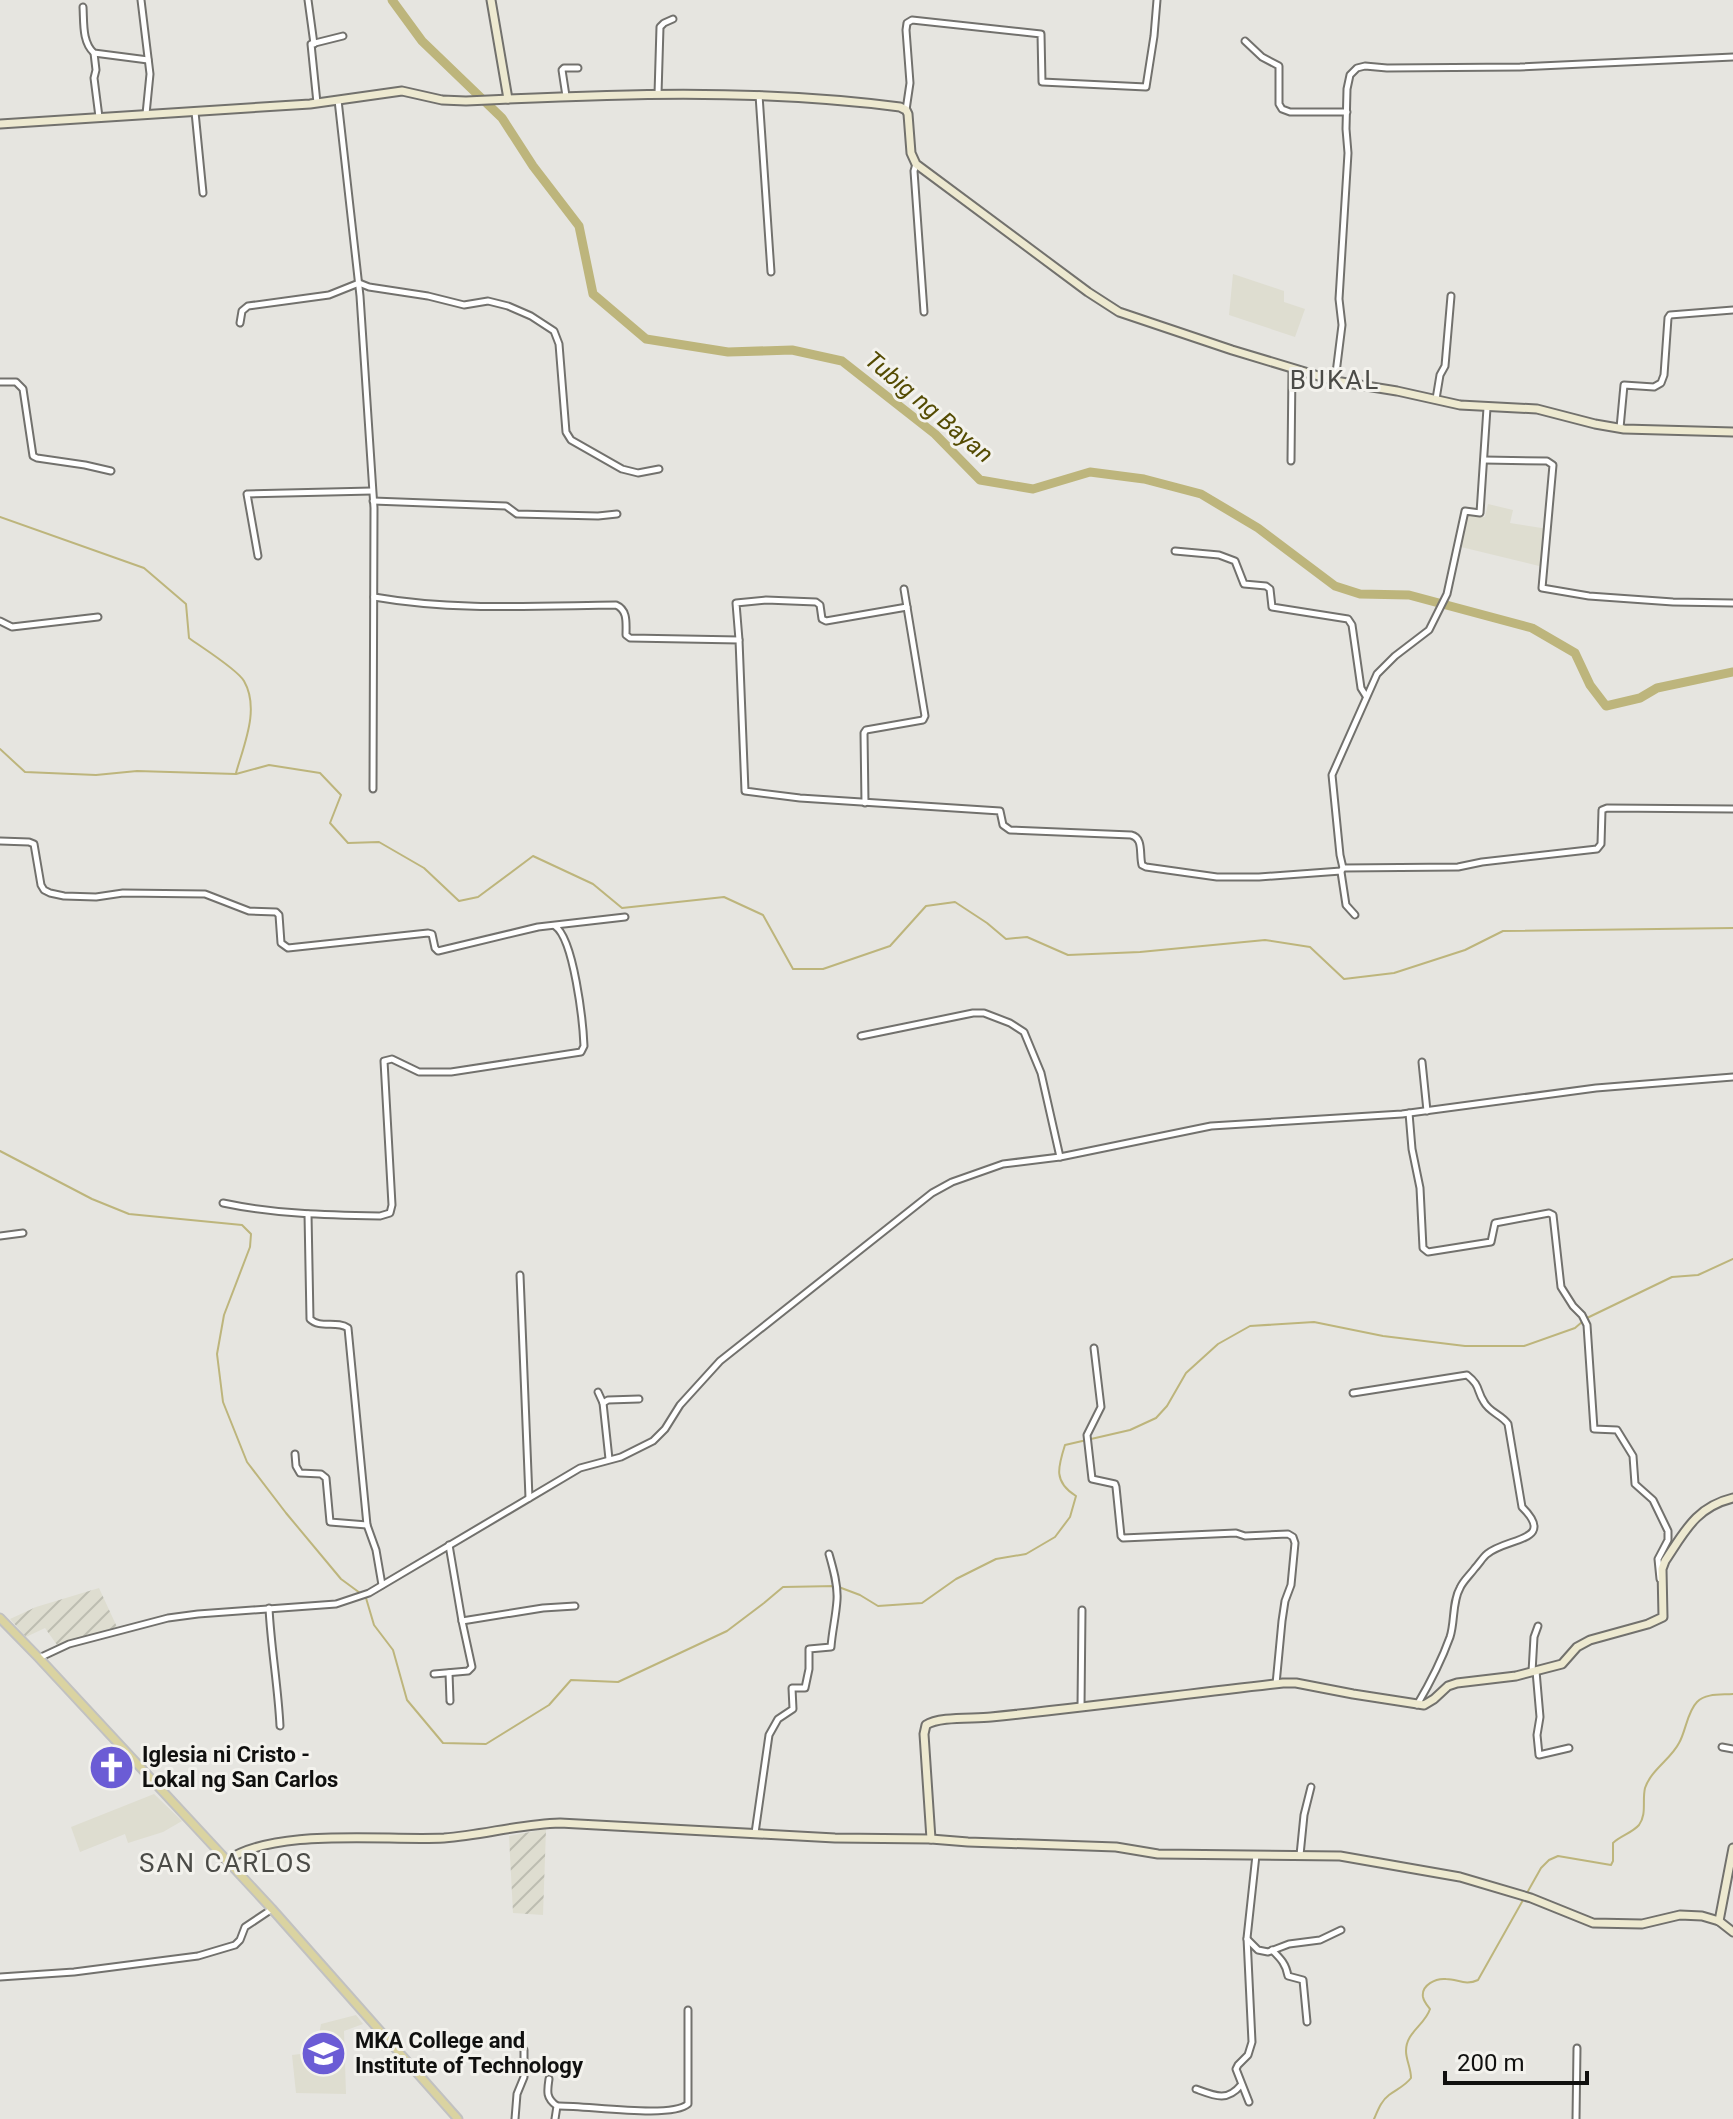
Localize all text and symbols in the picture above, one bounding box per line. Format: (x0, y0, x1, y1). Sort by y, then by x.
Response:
water label: Tubig ng Bayan (859, 345, 999, 469)
district label: BUKAL (1290, 365, 1380, 395)
place label: Iglesia ni Cristo - Lokal ng San Carlos (142, 1742, 338, 1792)
church icon: Iglesia ni Cristo - Lokal ng San Carlos (87, 1743, 135, 1791)
district label: SAN CARLOS (139, 1848, 313, 1878)
place label: MKA College and Institute of Technology (355, 2028, 584, 2078)
school or university icon: MKA College and Institute of Technology (300, 2029, 348, 2077)
scale bar (1445, 2035, 1587, 2085)
text: 200 m (1457, 2049, 1524, 2077)

